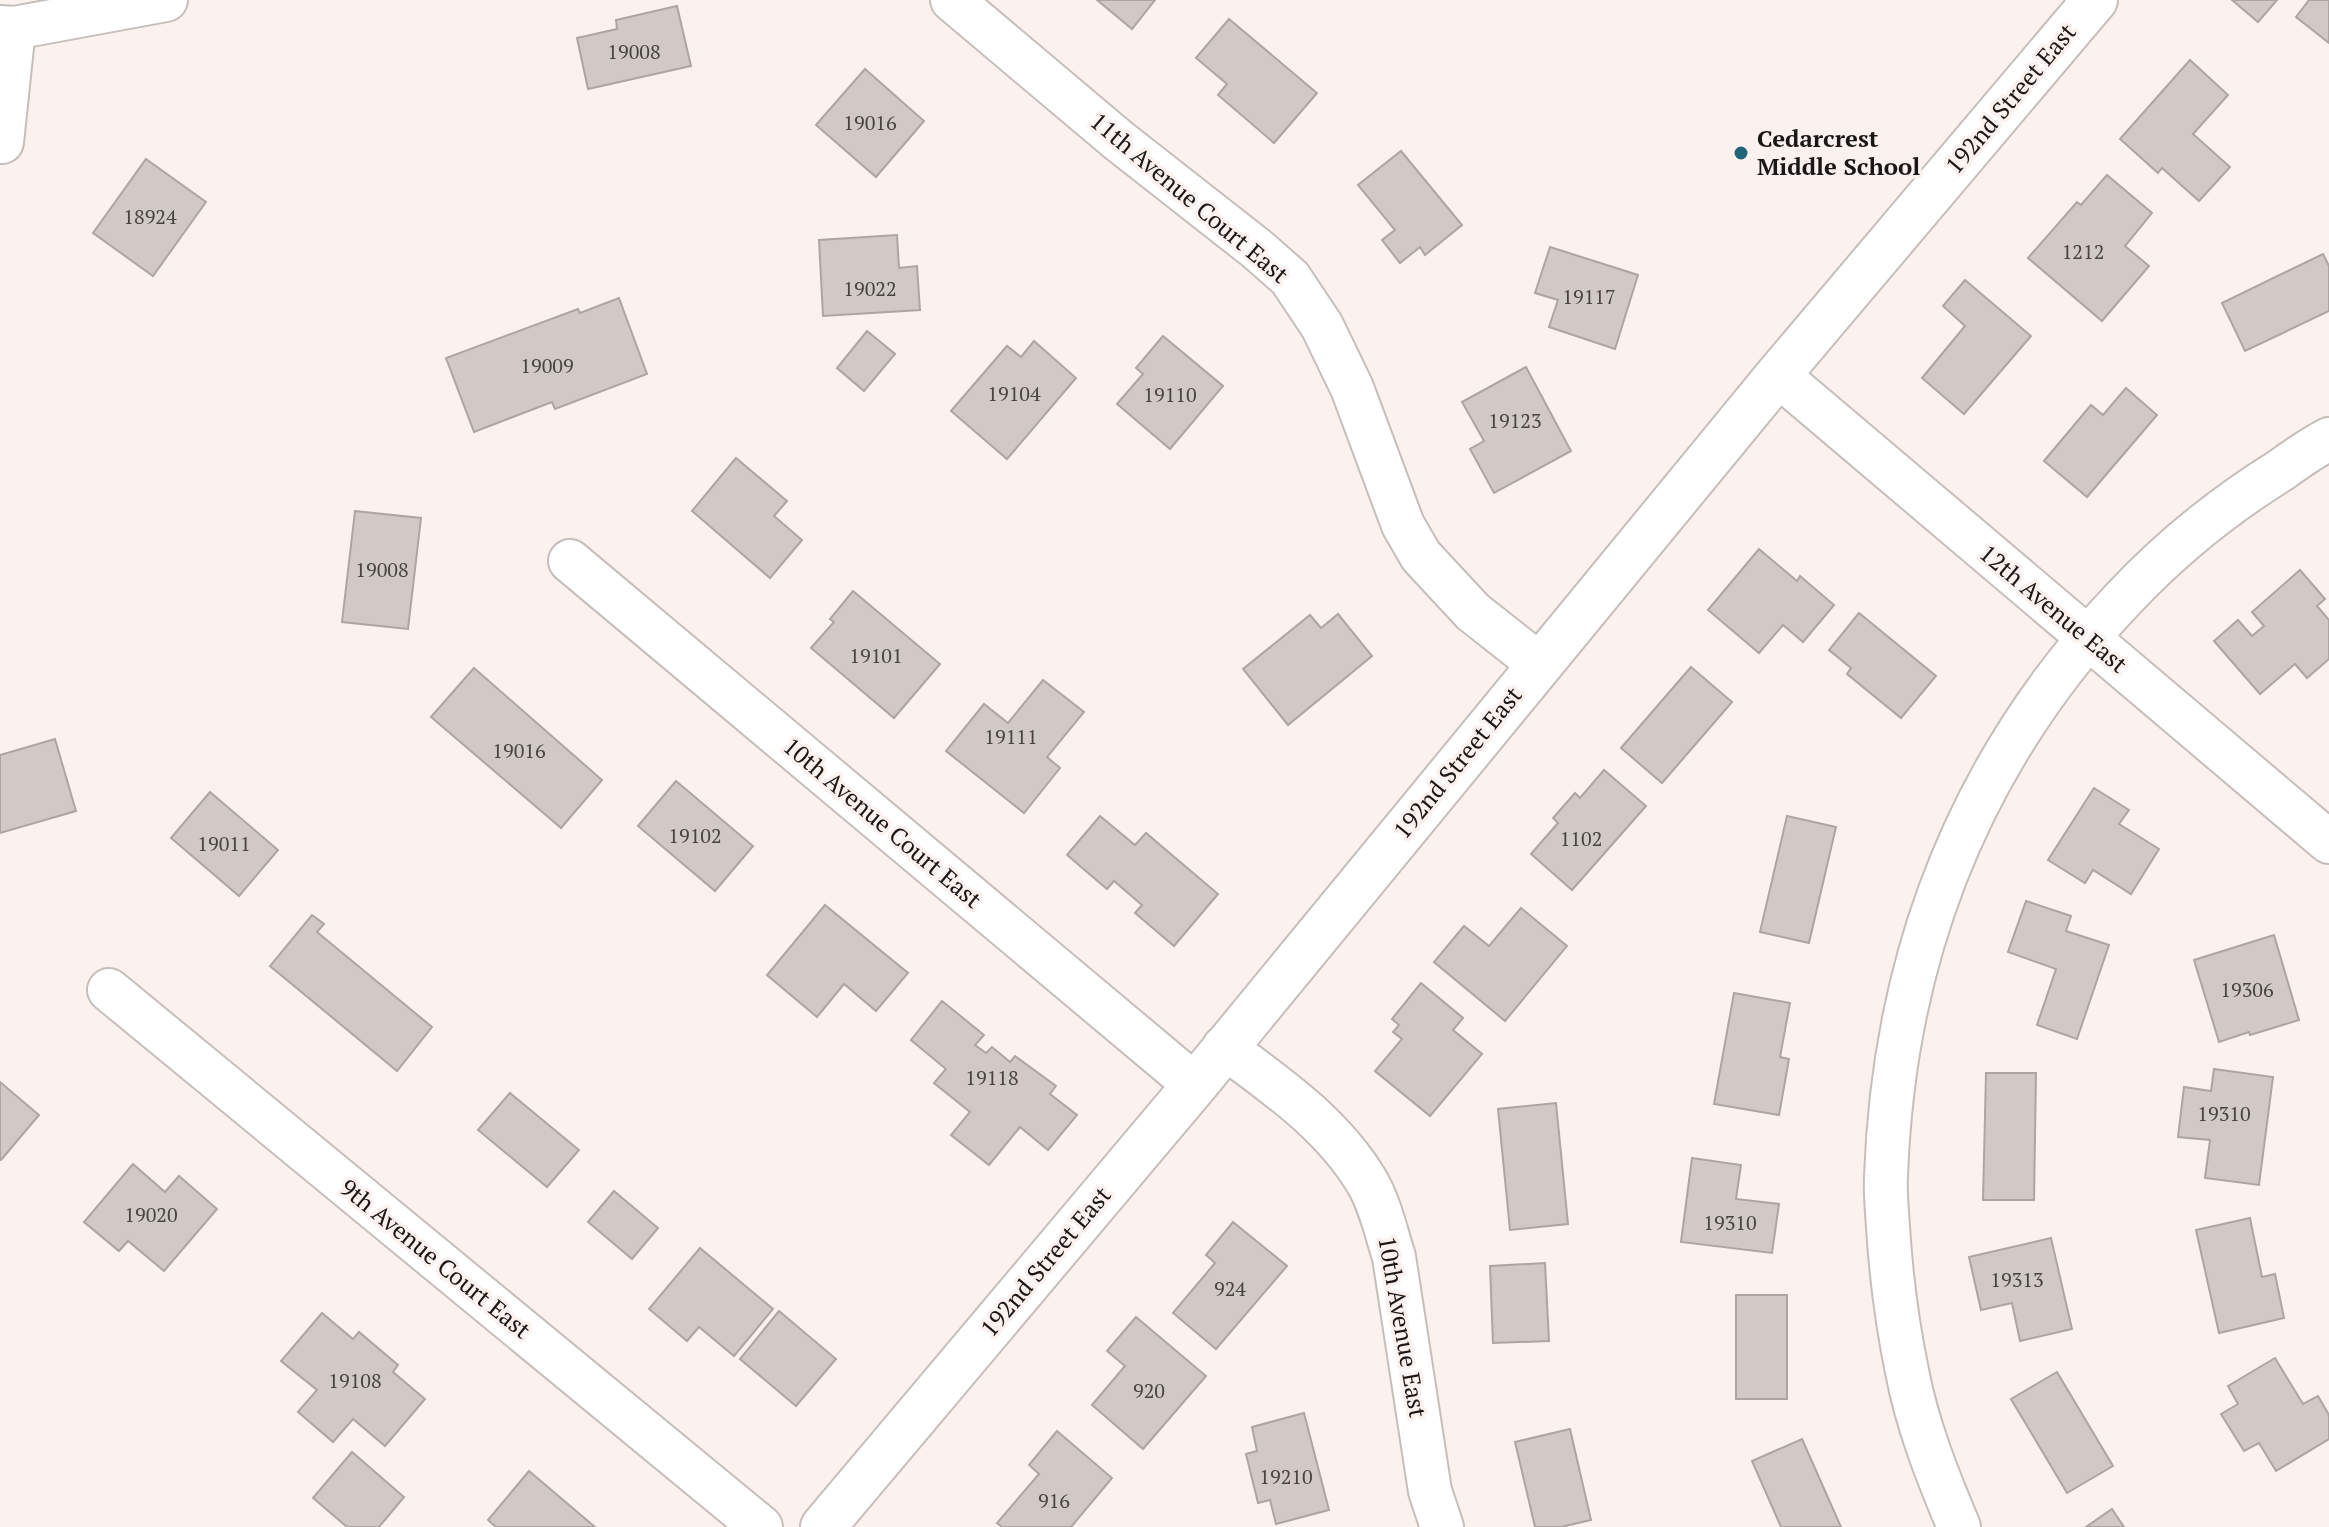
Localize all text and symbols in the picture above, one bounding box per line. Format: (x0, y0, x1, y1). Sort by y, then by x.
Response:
street label: 192nd Street East (1938, 16, 2083, 180)
house number: 19008 (607, 38, 661, 65)
street label: 11th Avenue Court East (1084, 105, 1296, 290)
house number: 19016 (843, 109, 897, 136)
place label: Cedarcrest Middle School (1757, 122, 1920, 182)
marker: Cedarcrest Middle School (1732, 144, 1750, 162)
house number: 18924 (123, 203, 177, 230)
house number: 1212 (2062, 238, 2104, 265)
house number: 19022 (843, 275, 897, 302)
house number: 19117 (1562, 283, 1616, 310)
house number: 19009 (520, 352, 574, 379)
house number: 19104 (987, 380, 1041, 407)
house number: 19110 (1143, 381, 1197, 408)
house number: 19123 (1488, 407, 1542, 434)
street label: 12th Avenue East (1973, 537, 2134, 680)
house number: 19008 (355, 556, 409, 583)
house number: 19101 (849, 642, 903, 669)
street label: 192nd Street East (1386, 680, 1529, 845)
house number: 19111 (984, 723, 1038, 750)
street label: 10th Avenue Court East (777, 730, 989, 915)
house number: 19016 (492, 737, 546, 764)
house number: 19102 (668, 822, 722, 849)
house number: 1102 (1560, 825, 1602, 852)
house number: 19011 (197, 830, 251, 857)
house number: 19306 (2220, 976, 2274, 1003)
house number: 19118 (965, 1064, 1019, 1091)
house number: 19310 (2197, 1100, 2251, 1127)
street label: 9th Avenue Court East (334, 1171, 538, 1345)
street label: 192nd Street East (973, 1179, 1118, 1343)
house number: 19020 (124, 1201, 178, 1228)
house number: 19310 (1703, 1209, 1757, 1236)
street label: 10th Avenue East (1371, 1234, 1435, 1420)
house number: 19313 (1990, 1266, 2044, 1293)
house number: 924 (1214, 1275, 1246, 1302)
house number: 19108 (328, 1367, 382, 1394)
house number: 920 (1133, 1377, 1165, 1404)
house number: 19210 (1259, 1463, 1313, 1490)
house number: 916 (1038, 1487, 1070, 1514)

